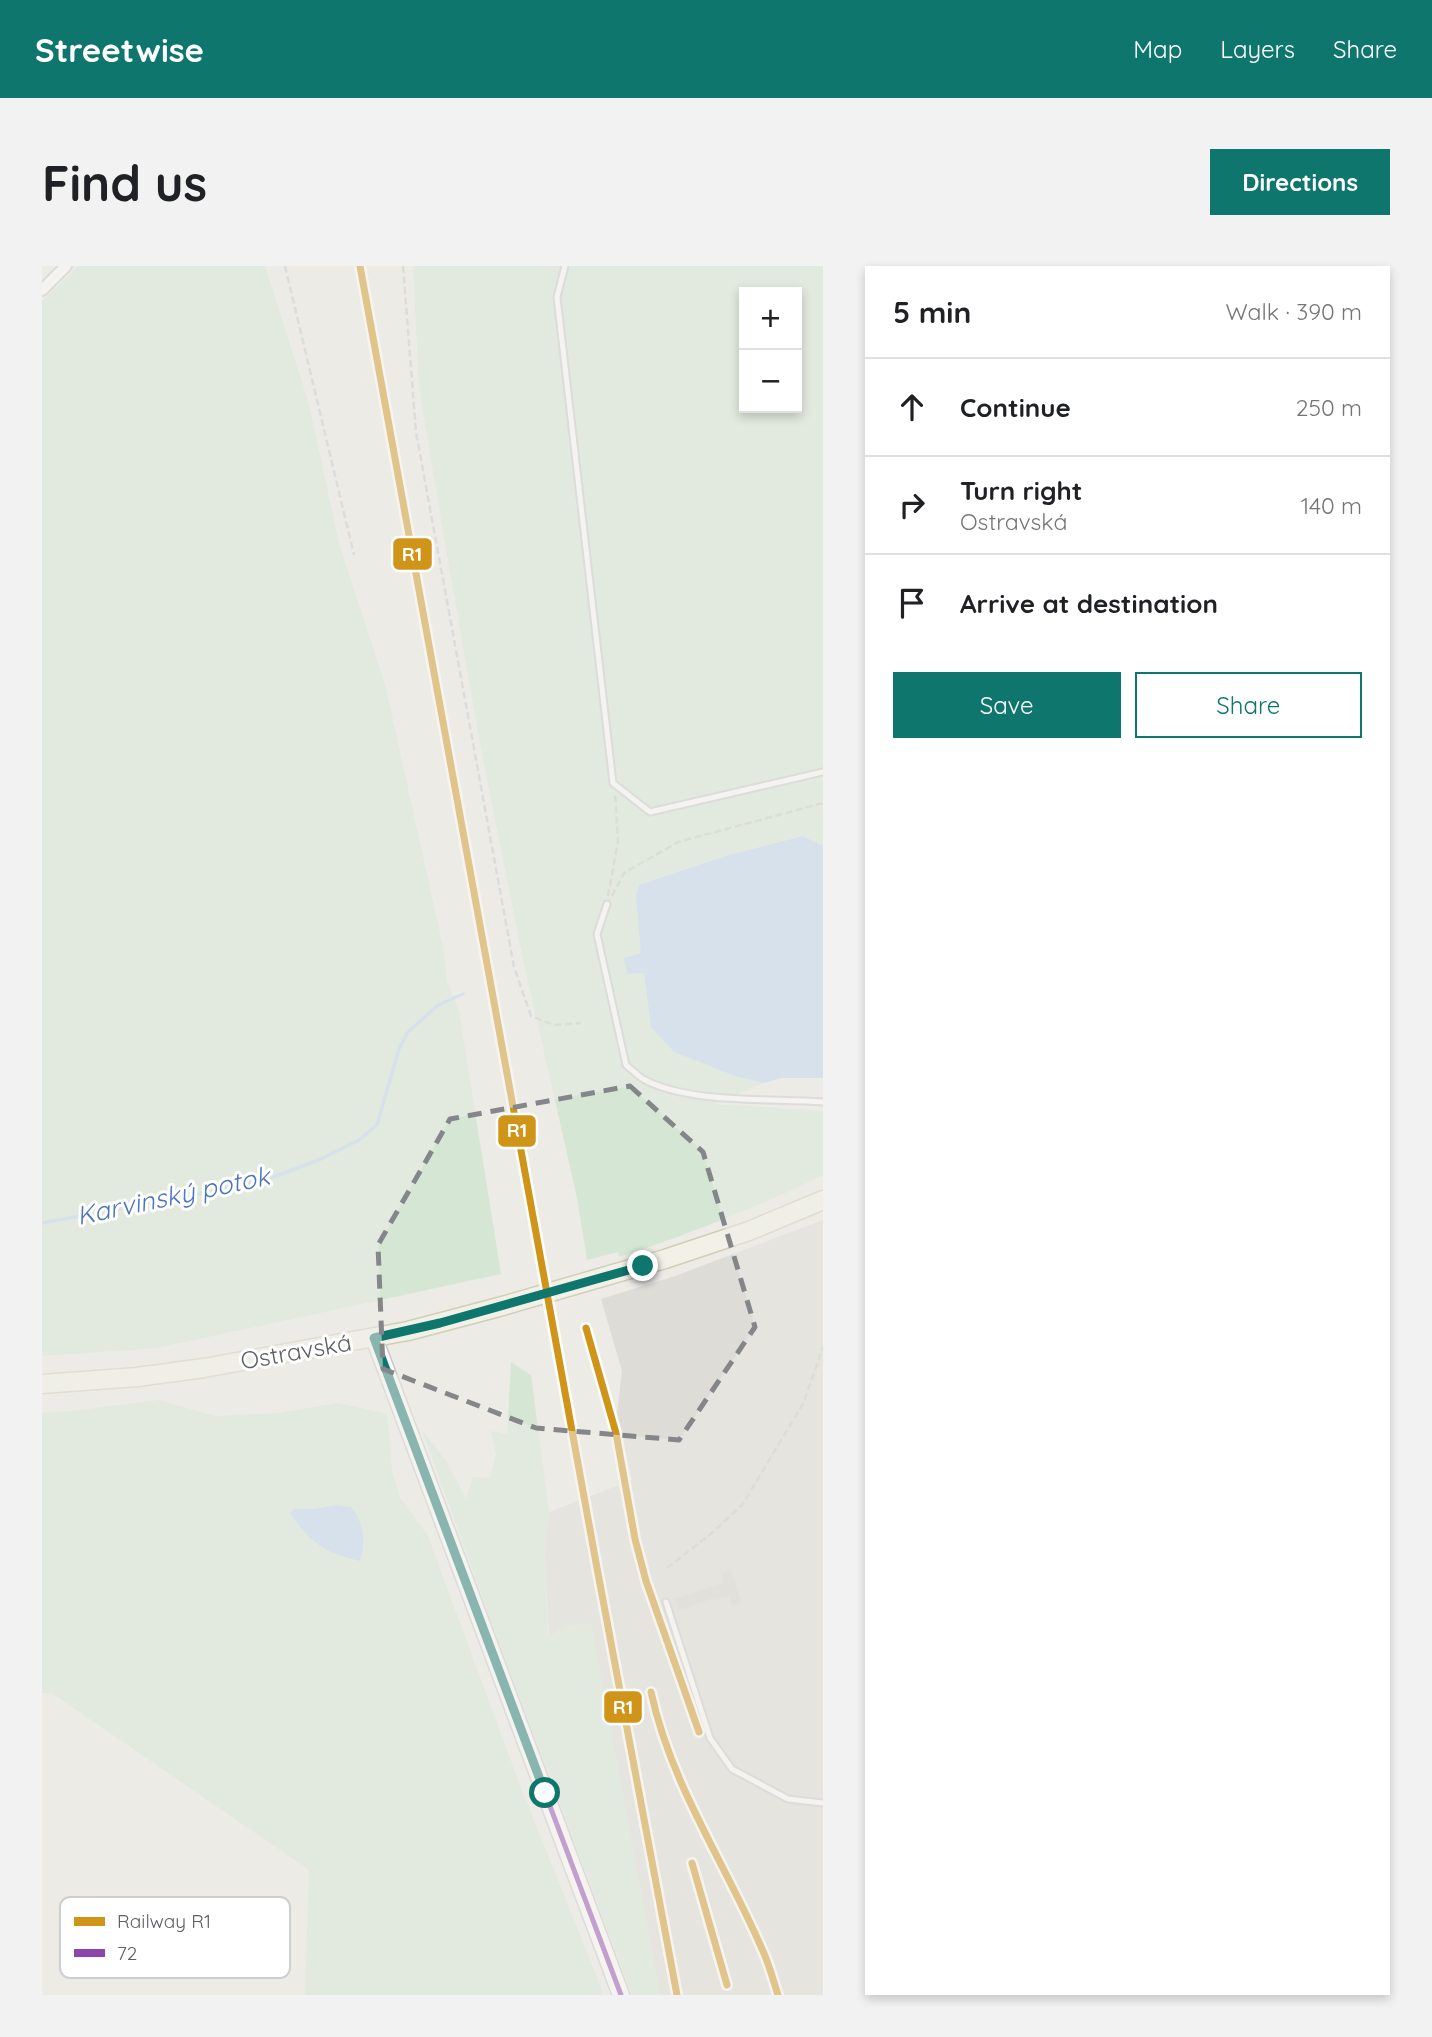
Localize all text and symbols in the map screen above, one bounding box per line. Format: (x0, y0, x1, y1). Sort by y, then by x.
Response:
text: Streetwise (35, 29, 204, 70)
text: Map (1133, 34, 1182, 64)
text: Layers (1220, 34, 1295, 64)
text: Share (1333, 34, 1397, 64)
button: Directions (1210, 149, 1390, 215)
text: Find us (42, 152, 207, 213)
map controls (739, 287, 802, 413)
button: + (739, 287, 802, 350)
text: 5 min (893, 293, 971, 331)
text: Walk · 390 m (1226, 297, 1362, 326)
button: − (739, 350, 802, 413)
icon: ahead (893, 388, 931, 426)
text: Continue (960, 391, 1071, 424)
text: 250 m (1296, 393, 1362, 422)
text: Turn right (960, 474, 1082, 507)
icon: right (893, 486, 931, 524)
text: 140 m (1301, 491, 1362, 520)
text: Ostravská (960, 507, 1067, 536)
line badge: R1 (392, 537, 433, 571)
text: R1 (402, 542, 422, 566)
icon: arrive (893, 584, 931, 622)
text: Arrive at destination (960, 587, 1218, 620)
button: Save (893, 672, 1121, 738)
button: Share (1135, 672, 1362, 738)
line badge: R1 (497, 1114, 537, 1148)
text: R1 (507, 1118, 527, 1142)
water label: Karvinský potok (73, 1158, 275, 1232)
route end (627, 1250, 658, 1281)
street label: Ostravská (238, 1327, 354, 1376)
line badge: R1 (603, 1690, 643, 1724)
text: R1 (613, 1695, 633, 1719)
route start (529, 1777, 560, 1808)
legend (60, 1897, 290, 1978)
text: Railway R1 (117, 1909, 211, 1933)
text: 72 (117, 1941, 137, 1965)

